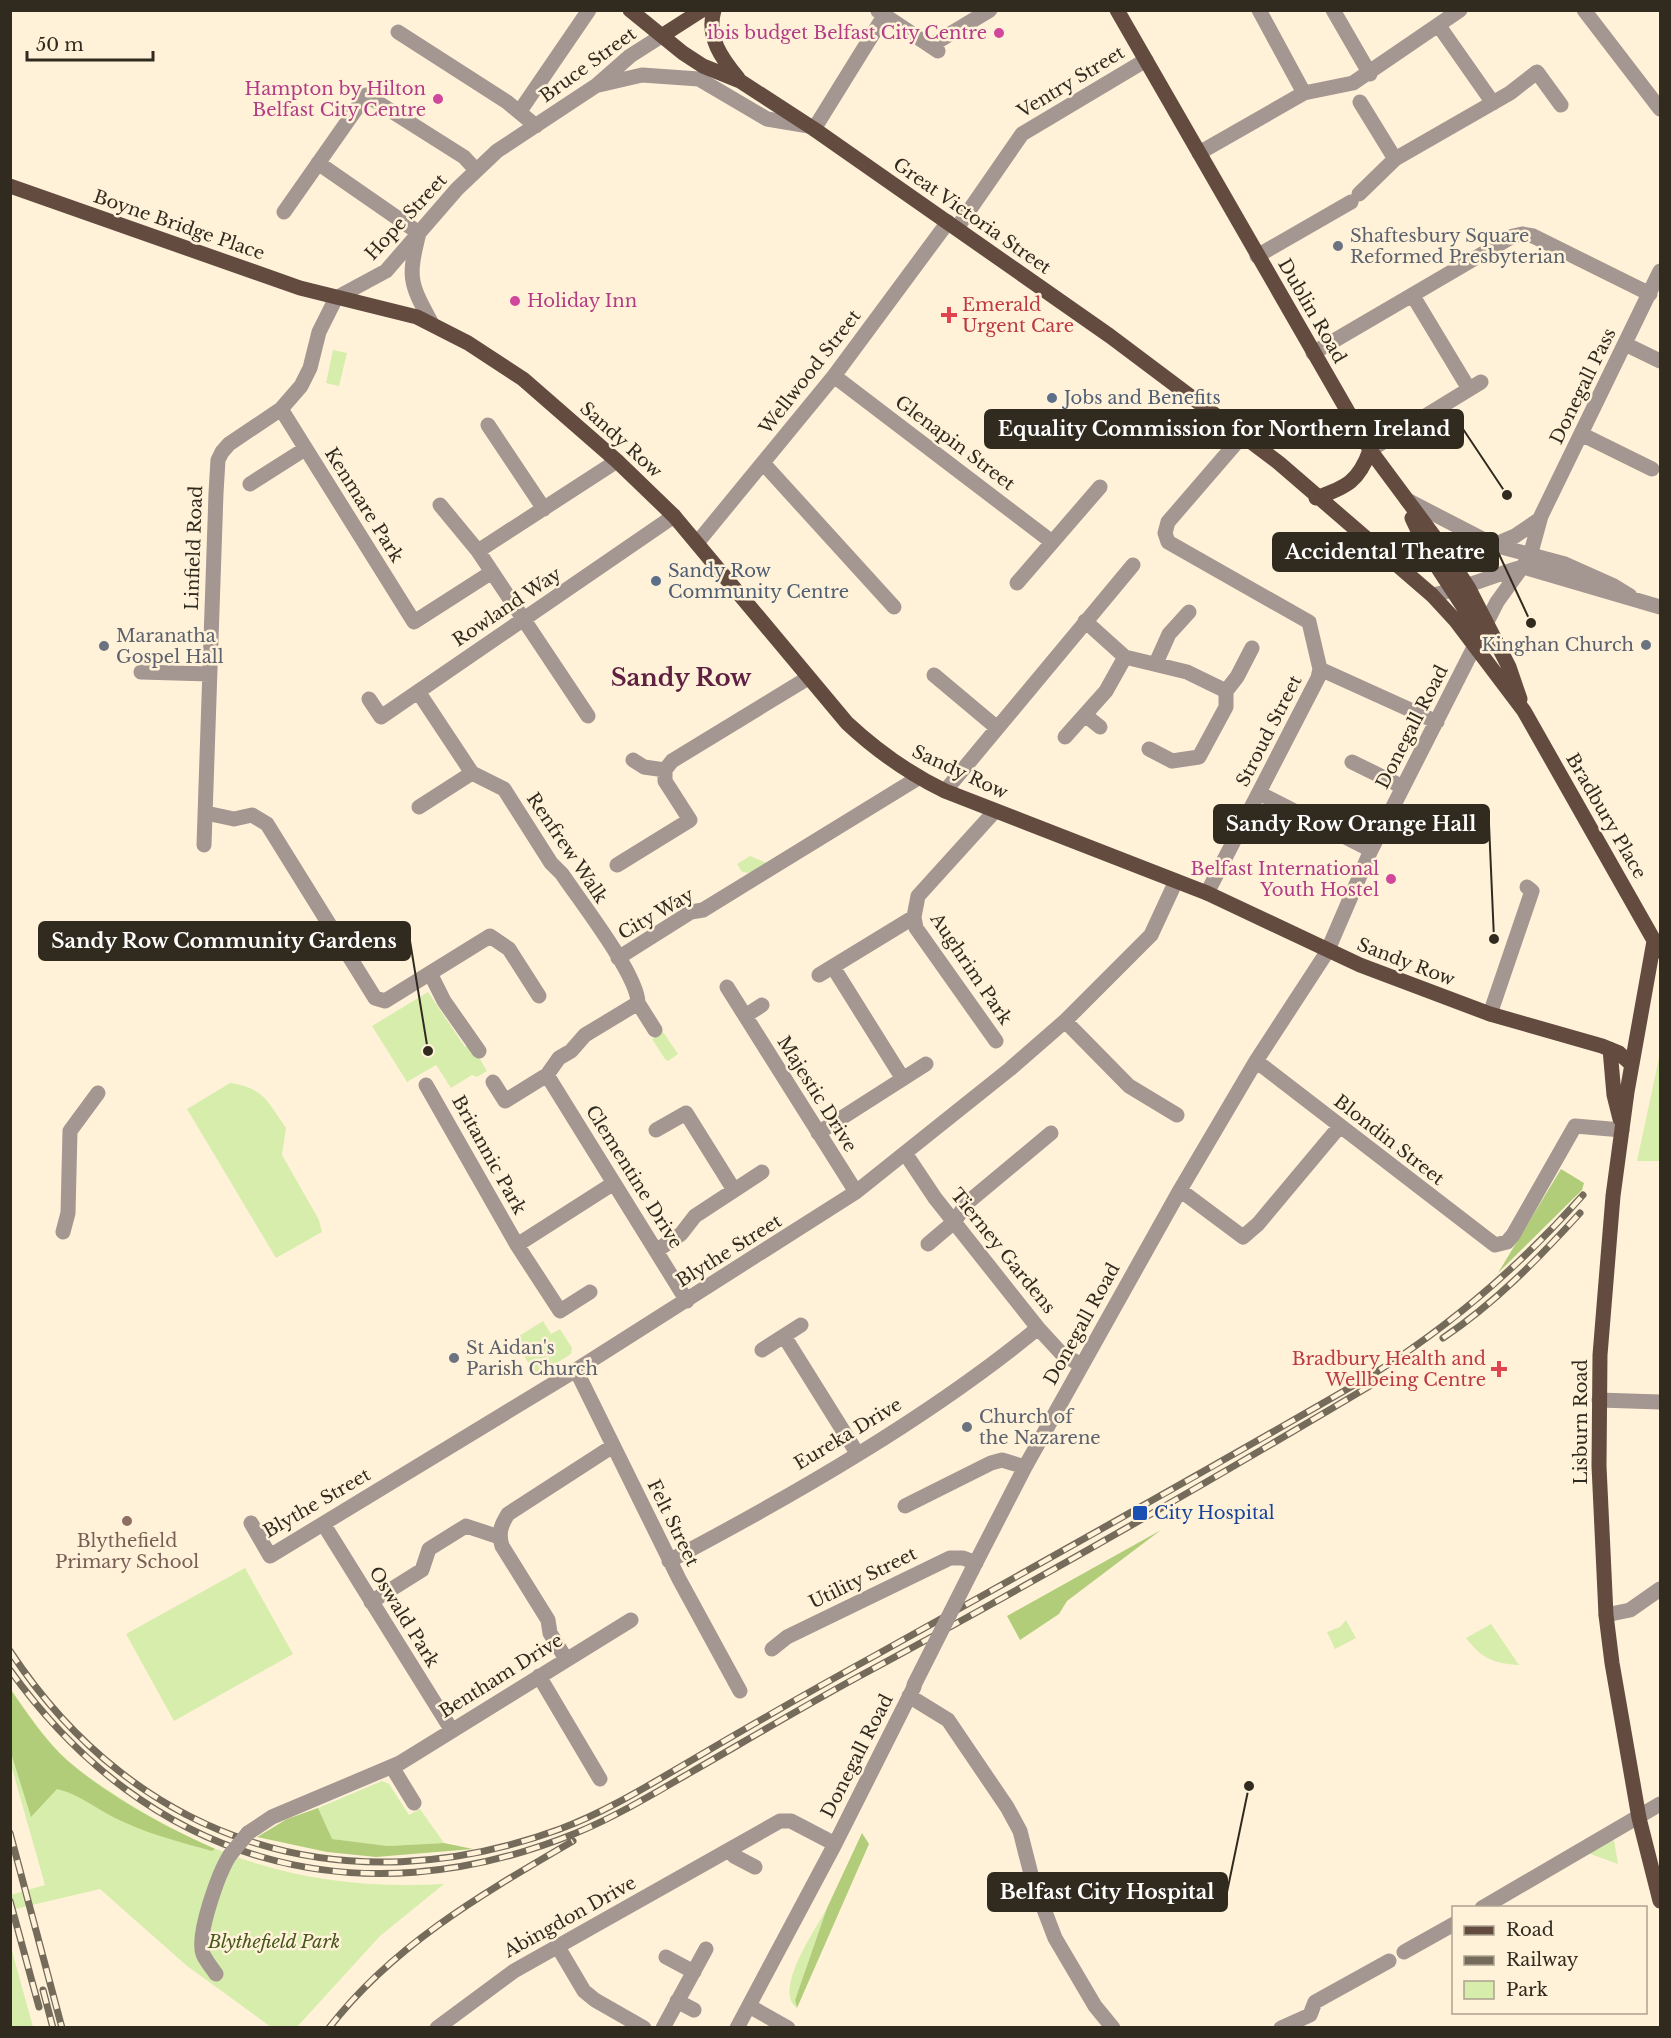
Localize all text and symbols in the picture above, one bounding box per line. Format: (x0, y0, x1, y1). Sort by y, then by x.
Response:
place label: ibis budget Belfast City Centre (707, 22, 987, 44)
street label: Bruce Street (536, 23, 641, 107)
scale bar (27, 24, 153, 62)
marker: ibis budget Belfast City Centre (992, 26, 1006, 40)
text: 50 m (36, 34, 84, 56)
street label: Ventry Street (1013, 41, 1129, 123)
place label: Hampton by Hilton Belfast City Centre (245, 78, 426, 121)
marker: Hampton by Hilton Belfast City Centre (431, 92, 445, 106)
street label: Great Victoria Street (889, 153, 1055, 279)
street label: Hope Street (361, 169, 452, 265)
street label: Boyne Bridge Place (91, 185, 267, 265)
place label: Shaftesbury Square Reformed Presbyterian (1350, 225, 1565, 268)
marker: Shaftesbury Square Reformed Presbyterian (1331, 239, 1345, 253)
street label: Dublin Road (1273, 255, 1351, 367)
place label: Holiday Inn (527, 290, 637, 312)
marker: Holiday Inn (508, 294, 522, 308)
place label: Emerald Urgent Care (962, 294, 1074, 337)
street label: Wellwood Street (754, 305, 865, 439)
marker: Emerald Urgent Care (940, 306, 958, 324)
street label: Donegall Pass (1545, 324, 1621, 448)
place label: Jobs and Benefits (1062, 387, 1221, 409)
street label: Glenapin Street (891, 391, 1019, 495)
marker: Jobs and Benefits (1045, 391, 1059, 405)
street label: Sandy Row (575, 397, 667, 483)
callout: Equality Commission for Northern Ireland (985, 410, 1463, 448)
text: Equality Commission for Northern Ireland (998, 417, 1450, 441)
street label: Kenmare Park (320, 443, 408, 567)
street label: Linfield Road (181, 485, 207, 611)
callout: Accidental Theatre (1273, 533, 1498, 571)
text: Accidental Theatre (1284, 540, 1485, 564)
place label: Sandy Row Community Centre (668, 560, 849, 603)
street label: Rowland Way (449, 562, 566, 651)
marker: Sandy Row Community Centre (649, 574, 663, 588)
place label: Maranatha Gospel Hall (116, 625, 224, 668)
place label: Kinghan Church (1481, 634, 1634, 656)
marker: Kinghan Church (1639, 638, 1653, 652)
marker: Maranatha Gospel Hall (97, 639, 111, 653)
street label: Donegall Road (1371, 661, 1453, 793)
district label: Sandy Row (611, 663, 752, 692)
street label: Stroud Street (1232, 671, 1307, 790)
street label: Sandy Row (909, 740, 1012, 804)
street label: Bradbury Place (1561, 749, 1651, 883)
street label: Renfrew Walk (522, 789, 612, 907)
callout: Sandy Row Orange Hall (1214, 805, 1489, 843)
text: Sandy Row Orange Hall (1226, 812, 1476, 836)
place label: Belfast International Youth Hostel (1191, 858, 1379, 901)
marker: Belfast International Youth Hostel (1384, 872, 1398, 886)
street label: City Way (614, 883, 698, 944)
street label: Aughrim Park (925, 908, 1016, 1029)
callout: Sandy Row Community Gardens (39, 922, 410, 960)
text: Sandy Row Community Gardens (51, 929, 397, 953)
street label: Sandy Row (1354, 933, 1459, 991)
street label: Majestic Drive (772, 1032, 862, 1156)
street label: Blondin Street (1329, 1090, 1449, 1190)
street label: Britannic Park (447, 1092, 531, 1218)
street label: Clementine Drive (581, 1101, 687, 1253)
street label: Tierney Gardens (946, 1184, 1060, 1318)
street label: Blythe Street (672, 1210, 786, 1292)
street label: Donegall Road (1039, 1259, 1125, 1389)
place label: St Aidan's Parish Church (466, 1337, 598, 1380)
place label: Bradbury Health and Wellbeing Centre (1292, 1348, 1486, 1391)
marker: St Aidan's Parish Church (447, 1351, 461, 1365)
street label: Lisburn Road (1570, 1359, 1592, 1485)
marker: Bradbury Health and Wellbeing Centre (1490, 1360, 1508, 1378)
street label: Eureka Drive (790, 1393, 906, 1475)
place label: Church of the Nazarene (979, 1406, 1101, 1449)
marker: Church of the Nazarene (960, 1420, 974, 1434)
street label: Blythe Street (260, 1463, 375, 1542)
street label: Felt Street (643, 1476, 703, 1570)
place label: City Hospital (1154, 1502, 1275, 1524)
marker: City Hospital (1131, 1504, 1149, 1522)
marker: Blythefield Primary School (120, 1514, 134, 1528)
place label: Blythefield Primary School (55, 1530, 199, 1573)
street label: Utility Street (806, 1542, 921, 1614)
street label: Oswald Park (364, 1562, 444, 1672)
street label: Bentham Drive (435, 1629, 567, 1723)
street label: Donegall Road (816, 1690, 898, 1822)
street label: Abingdon Drive (499, 1872, 640, 1963)
callout: Belfast City Hospital (988, 1873, 1227, 1911)
text: Belfast City Hospital (1000, 1880, 1214, 1904)
legend (1452, 1906, 1647, 2014)
text: Road (1506, 1919, 1554, 1941)
park label: Blythefield Park (207, 1931, 340, 1953)
text: Railway (1506, 1949, 1579, 1971)
text: Park (1506, 1979, 1548, 2001)

